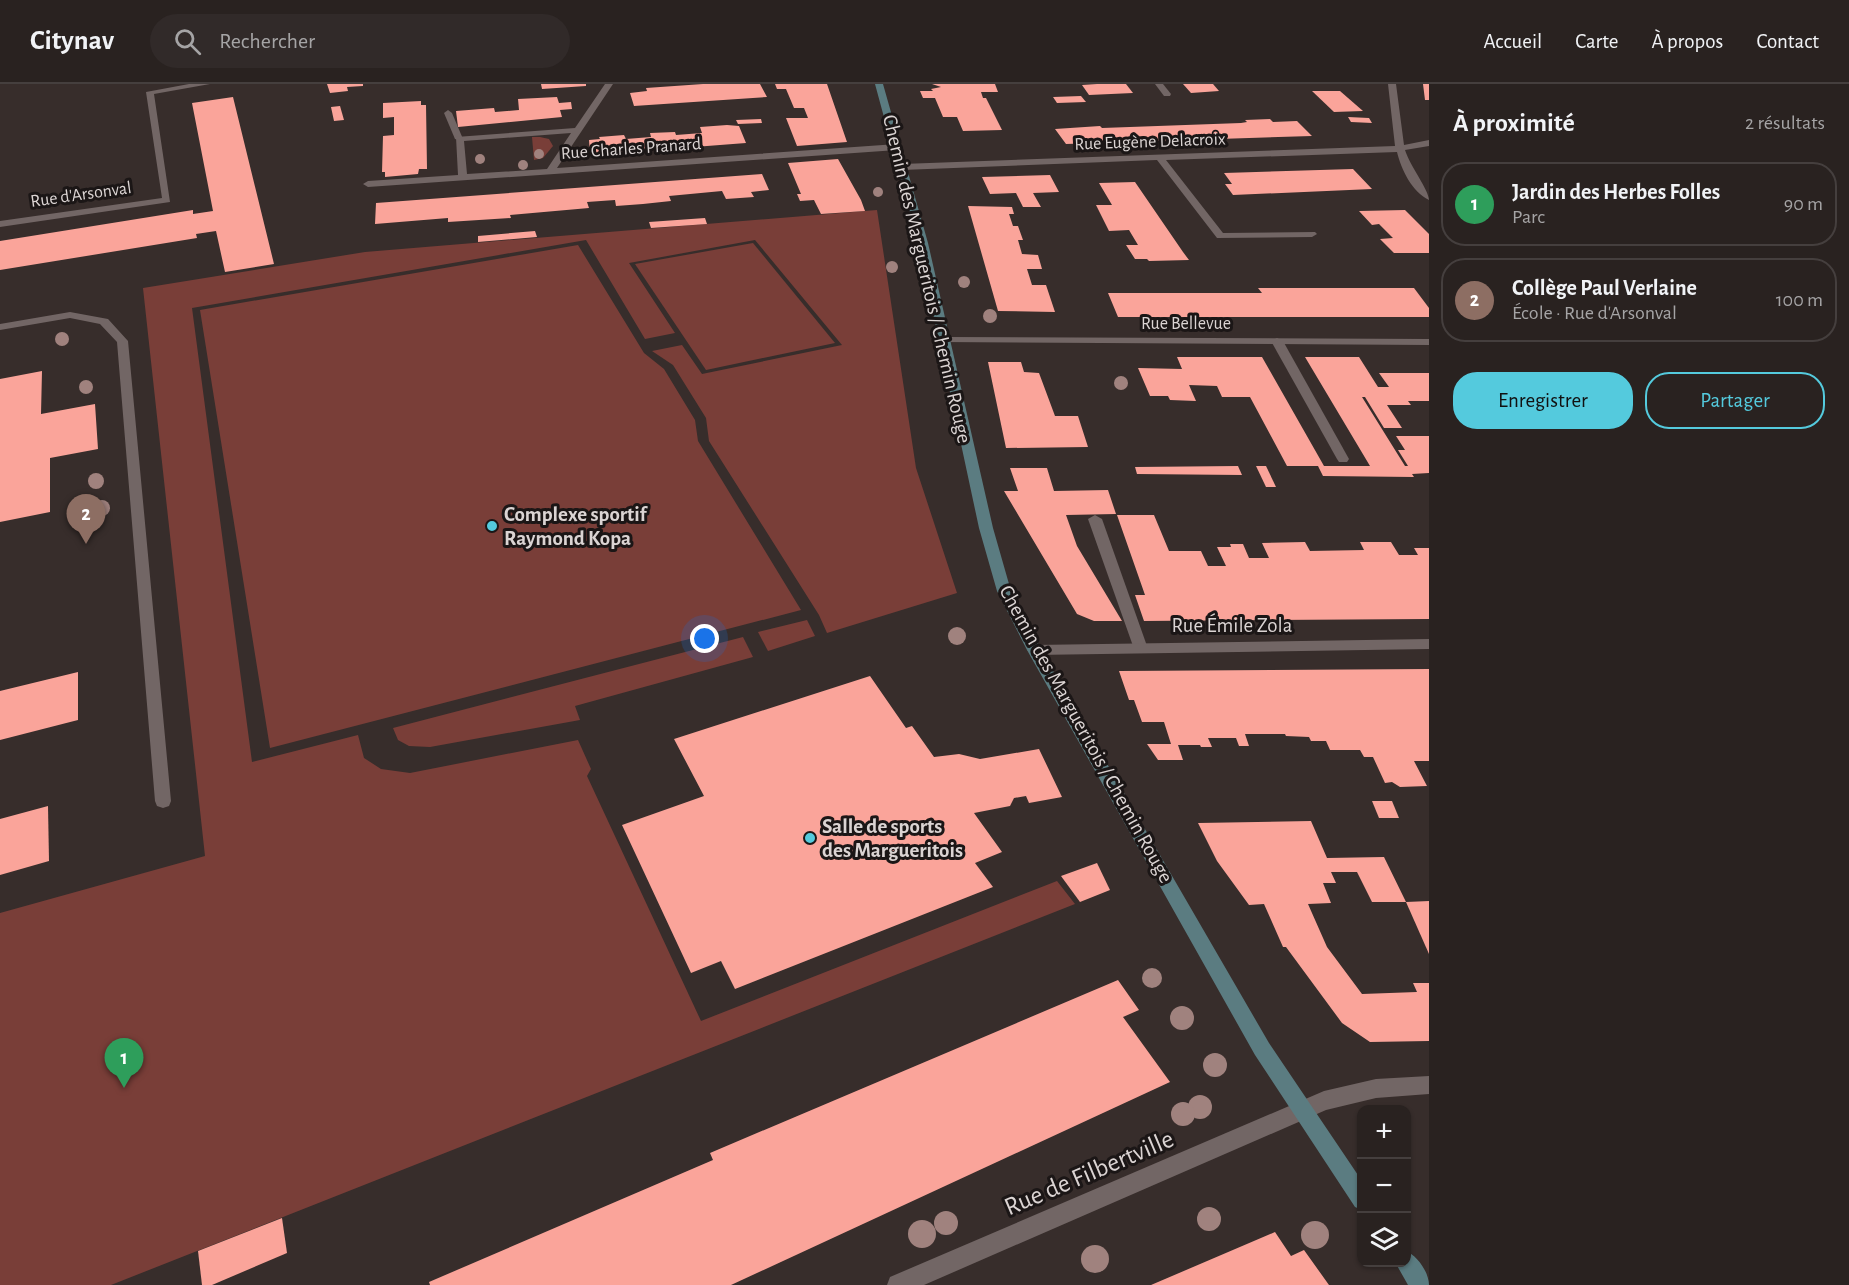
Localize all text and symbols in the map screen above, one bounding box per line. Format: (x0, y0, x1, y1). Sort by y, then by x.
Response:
search box (150, 14, 570, 68)
icon: search (171, 25, 204, 58)
text: Citynav (30, 27, 114, 55)
text: Rechercher (219, 30, 315, 52)
text: Accueil (1484, 31, 1542, 52)
text: Carte (1575, 31, 1618, 52)
text: À propos (1651, 31, 1723, 52)
text: Contact (1756, 31, 1819, 52)
text: À proximité (1453, 110, 1575, 136)
street label: Chemin des Margueritois / Chemin Rouge (879, 113, 975, 445)
text: 2 résultats (1745, 113, 1825, 133)
street label: Rue Eugène Delacroix (1074, 130, 1226, 154)
street label: Rue Charles Pranard (560, 135, 702, 163)
street label: Rue d'Arsonval (29, 179, 133, 211)
text: Jardin des Herbes Folles (1512, 181, 1720, 203)
text: 1 (1471, 194, 1478, 214)
text: 90 m (1784, 194, 1823, 214)
text: Parc (1512, 207, 1545, 227)
text: Collège Paul Verlaine (1512, 277, 1697, 299)
text: 2 (1470, 290, 1479, 310)
text: 100 m (1776, 290, 1823, 310)
text: École · Rue d'Arsonval (1512, 303, 1677, 323)
street label: Rue Bellevue (1141, 315, 1231, 333)
button: Enregistrer (1453, 372, 1633, 429)
button: Partager (1645, 372, 1825, 429)
pin: 2 (66, 494, 106, 544)
place label: Complexe sportif Raymond Kopa (504, 504, 649, 549)
marker: Complexe sportif Raymond Kopa (485, 519, 499, 533)
street label: Chemin des Margueritois / Chemin Rouge (995, 582, 1177, 886)
street label: Rue Émile Zola (1172, 613, 1293, 636)
your location (690, 624, 719, 653)
place label: Salle de sports des Margueritois (822, 816, 963, 861)
marker: Salle de sports des Margueritois (803, 831, 817, 845)
pin: 1 (104, 1038, 144, 1088)
map controls (1357, 1105, 1411, 1267)
button: + (1357, 1105, 1411, 1159)
street label: Rue de Filbertville (1000, 1126, 1178, 1220)
button: − (1357, 1159, 1411, 1213)
button: layers (1357, 1213, 1411, 1267)

